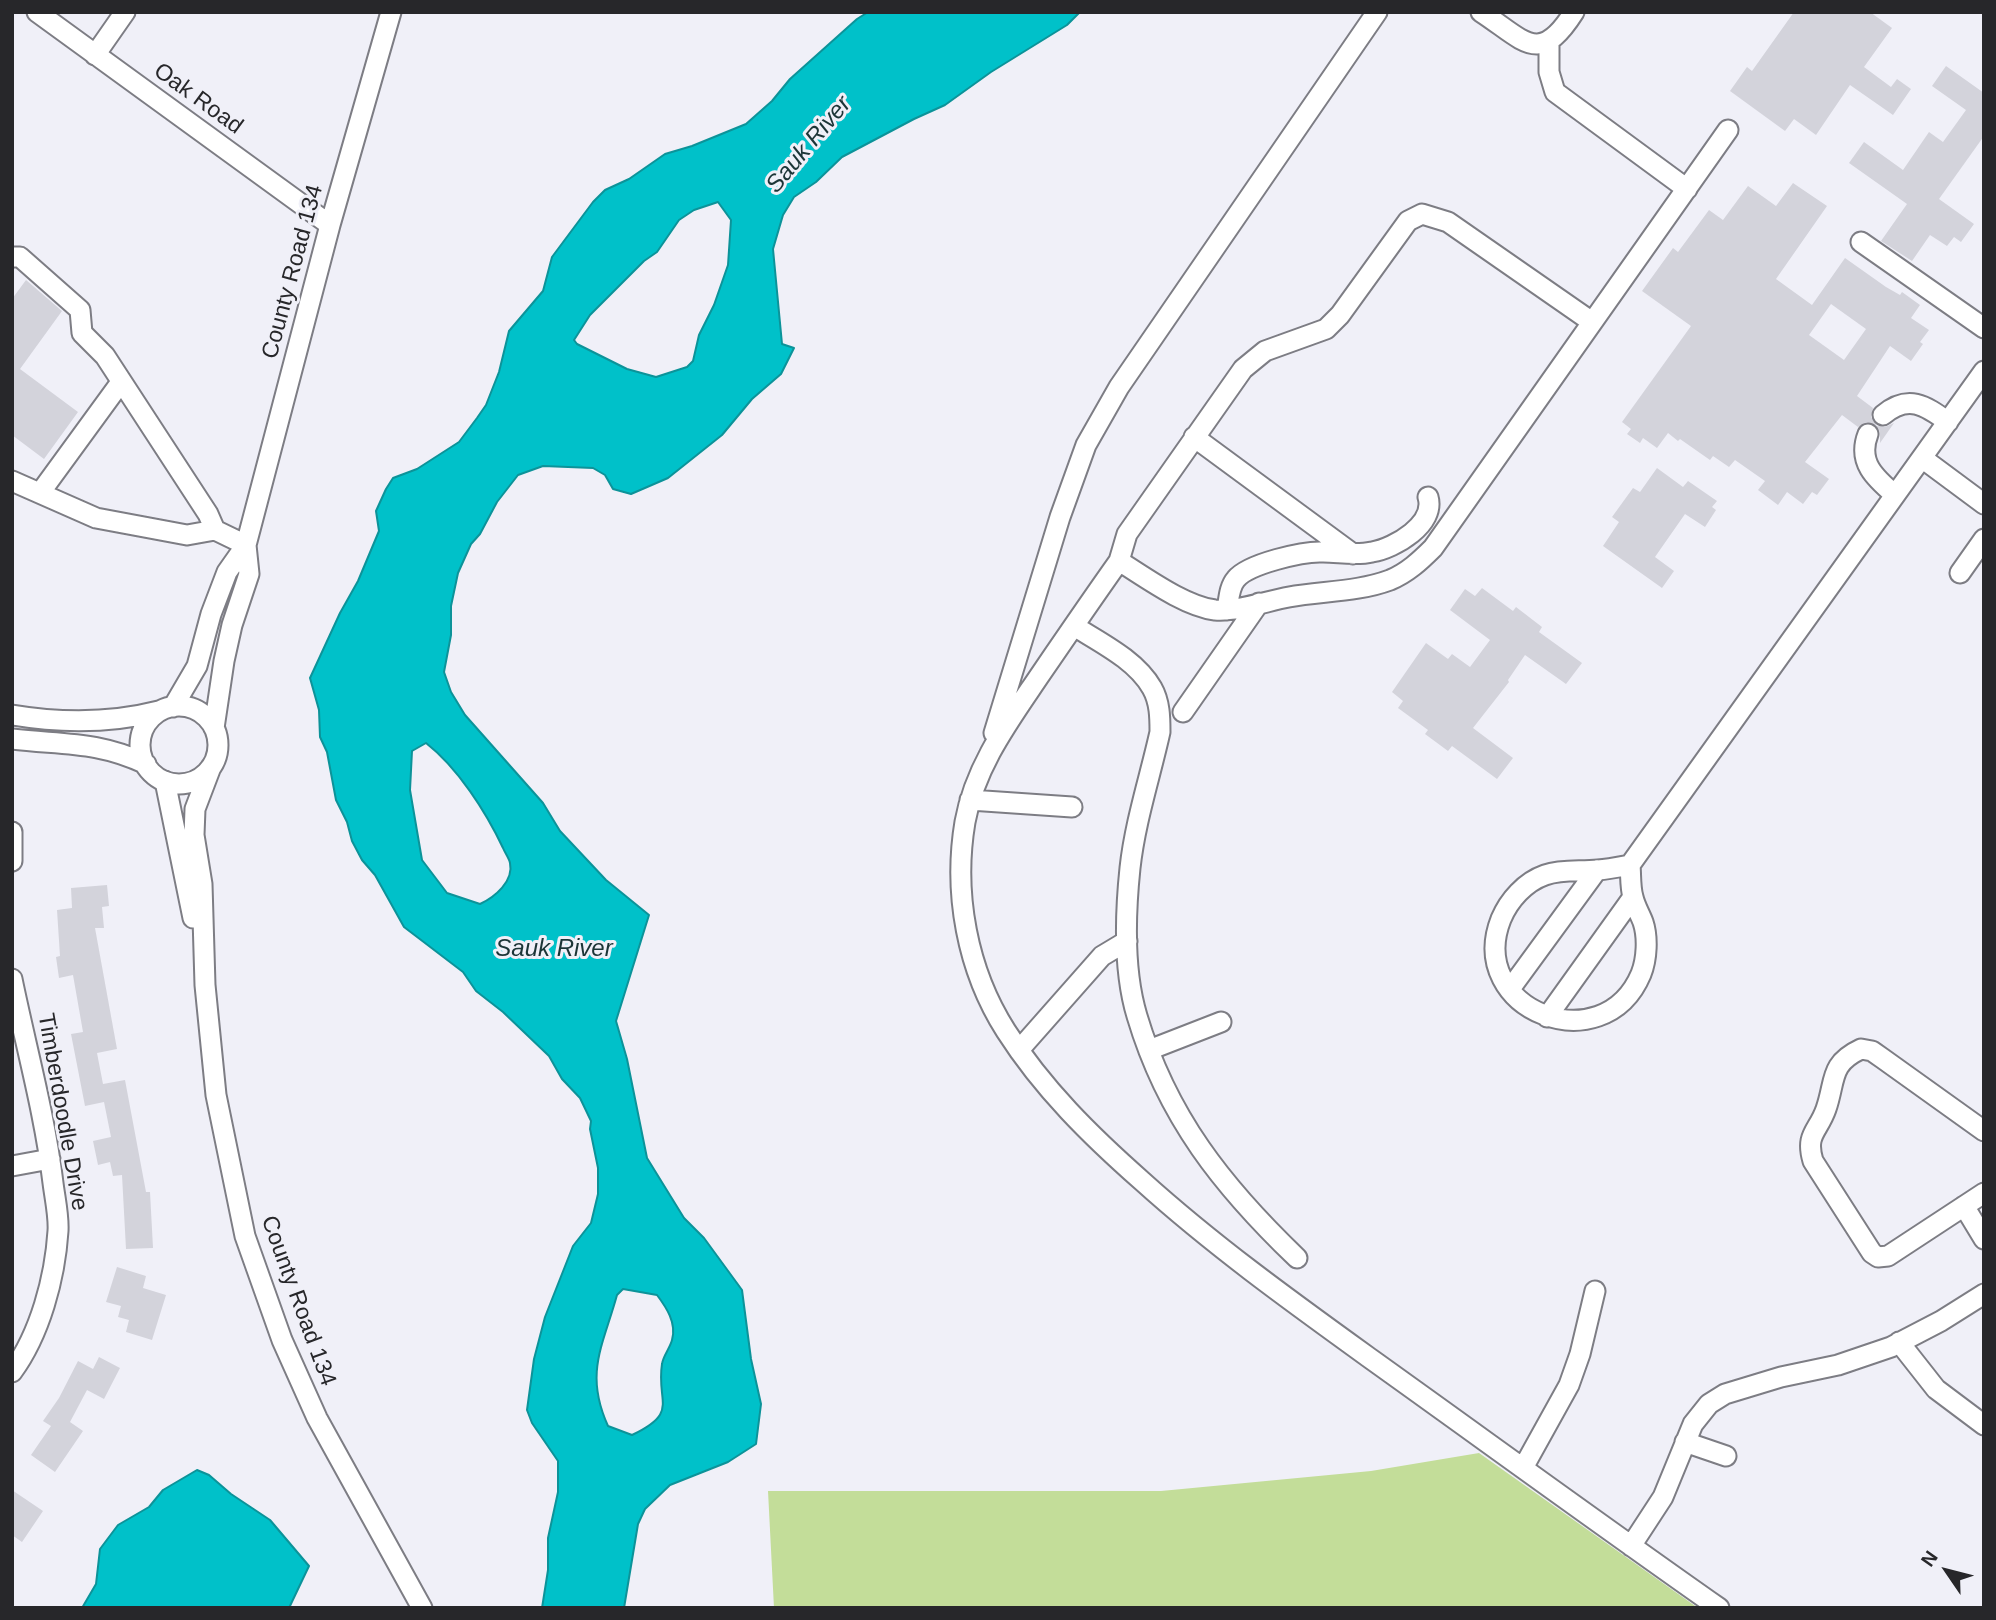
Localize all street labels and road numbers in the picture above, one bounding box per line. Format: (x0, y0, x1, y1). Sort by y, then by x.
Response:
street label: Oak Road (148, 57, 248, 141)
street label: County Road 134 (257, 182, 329, 362)
street label: Timberdoodle Drive (31, 1011, 93, 1213)
street label: County Road 134 (254, 1212, 342, 1390)

